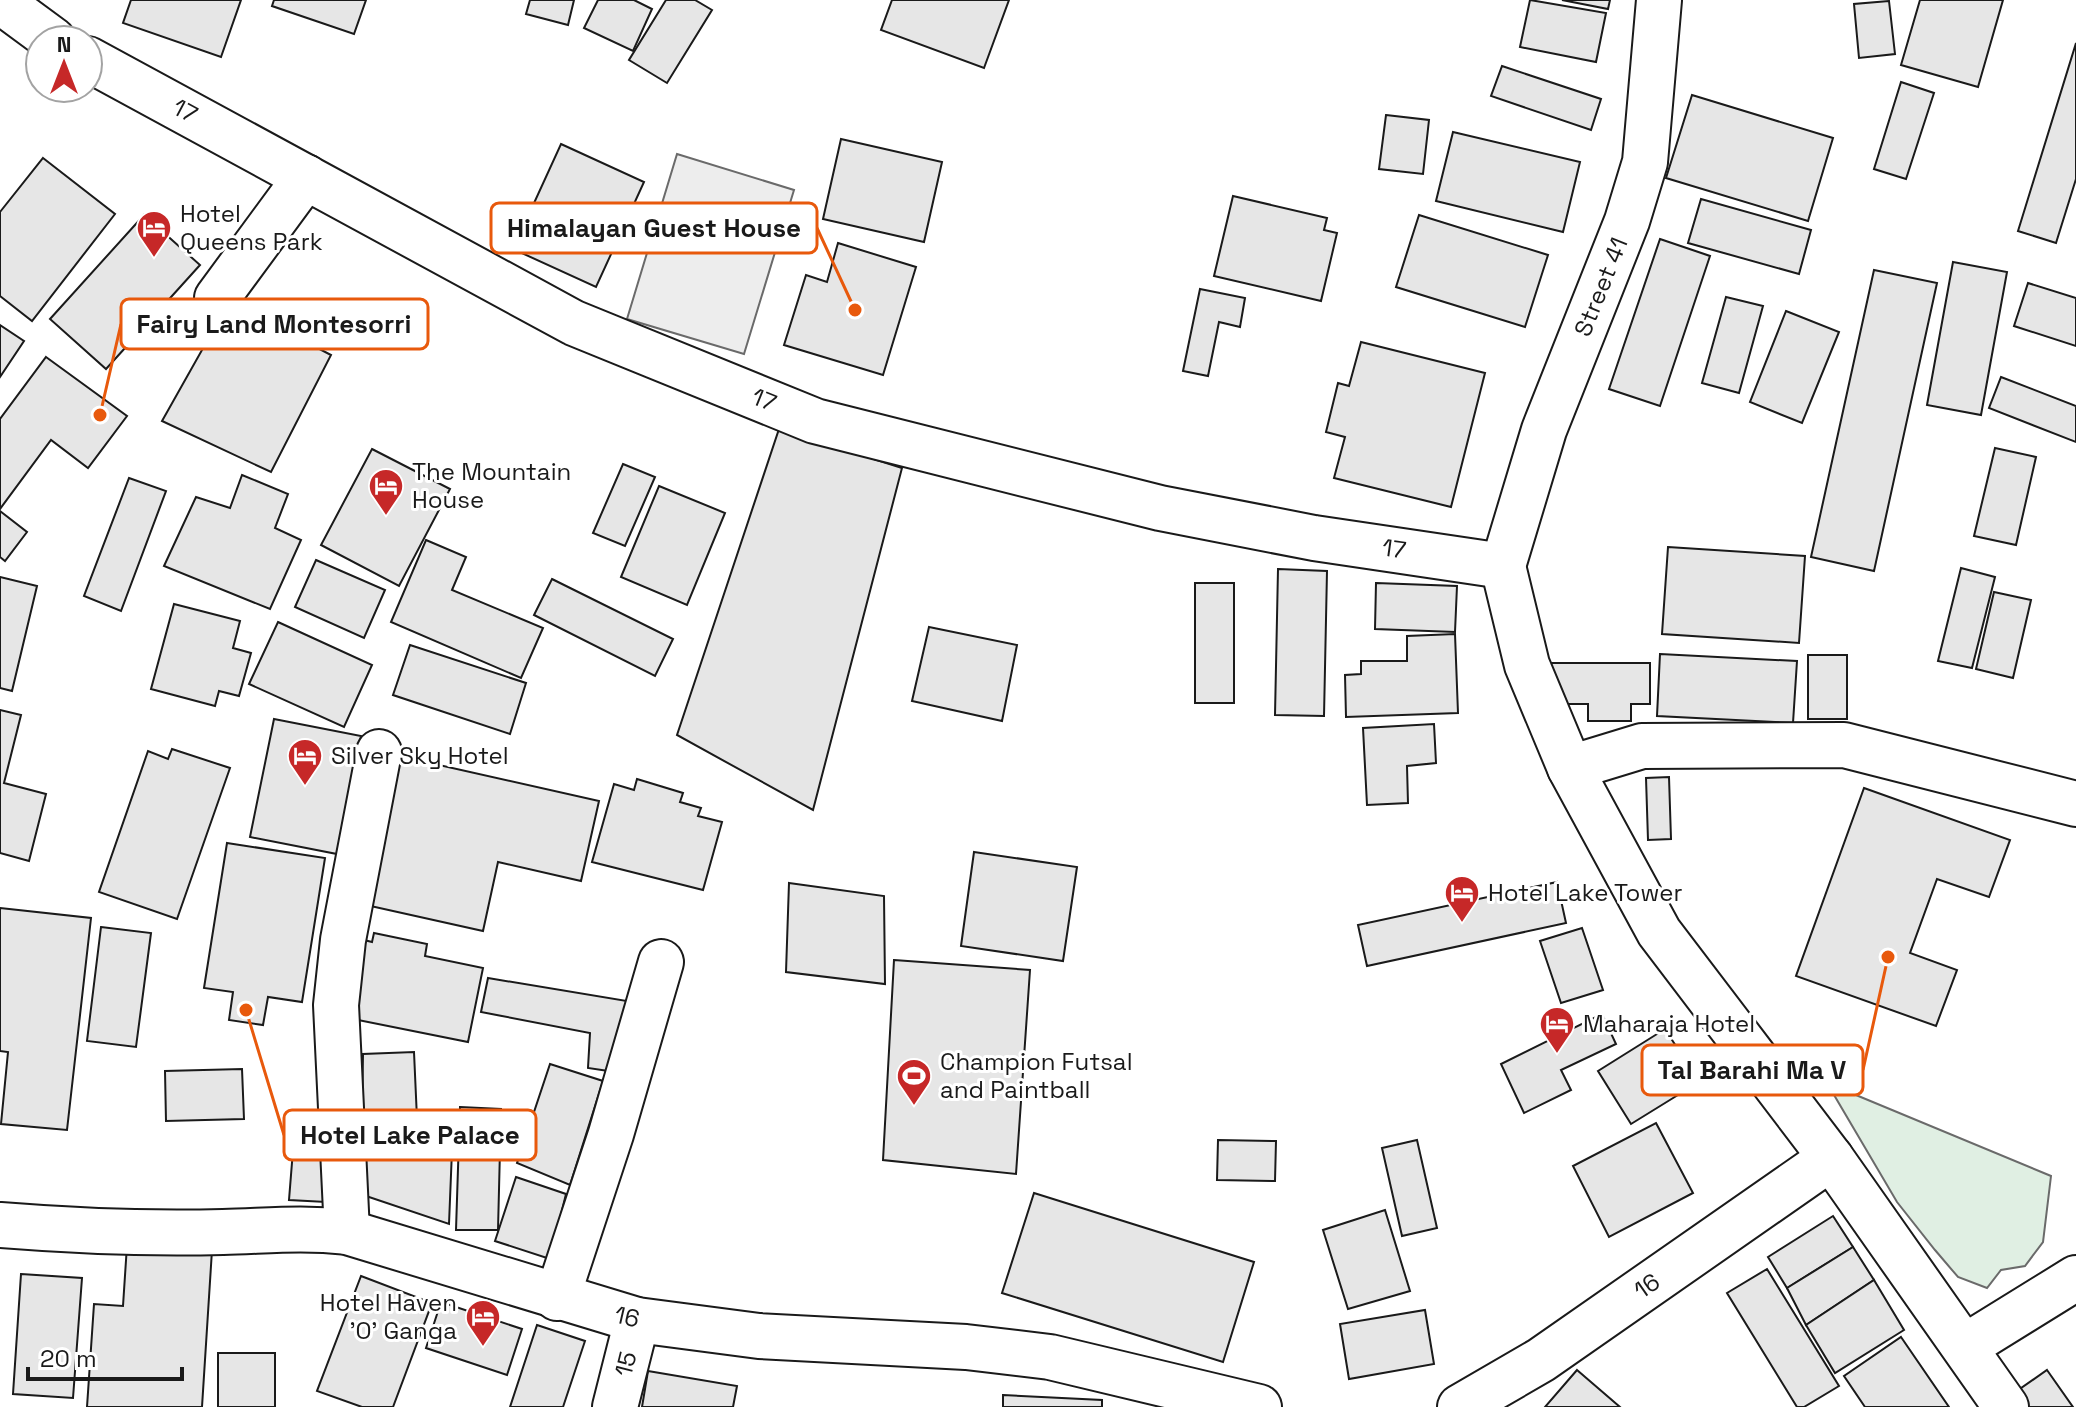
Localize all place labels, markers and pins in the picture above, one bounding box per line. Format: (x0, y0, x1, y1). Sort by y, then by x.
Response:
place label: Hotel Queens Park (180, 198, 323, 257)
callout: Himalayan Guest House (491, 203, 817, 253)
hotel icon: Hotel Queens Park (135, 209, 173, 259)
callout: Fairy Land Montesorri (121, 299, 428, 349)
place label: The Mountain House (412, 456, 571, 515)
hotel icon: The Mountain House (367, 467, 405, 517)
hotel icon: Silver Sky Hotel (286, 737, 324, 787)
place label: Silver Sky Hotel (331, 740, 509, 771)
hotel icon: Hotel Lake Tower (1443, 874, 1481, 924)
place label: Hotel Lake Tower (1488, 877, 1682, 908)
hotel icon: Maharaja Hotel (1538, 1005, 1576, 1055)
place label: Maharaja Hotel (1583, 1008, 1755, 1039)
callout: Tal Barahi Ma V (1642, 1045, 1863, 1095)
place label: Champion Futsal and Paintball (940, 1046, 1133, 1105)
sports icon: Champion Futsal and Paintball (895, 1057, 933, 1107)
callout: Hotel Lake Palace (284, 1110, 536, 1160)
place label: Hotel Haven 'O' Ganga (320, 1287, 457, 1346)
hotel icon: Hotel Haven 'O' Ganga (464, 1298, 502, 1348)

